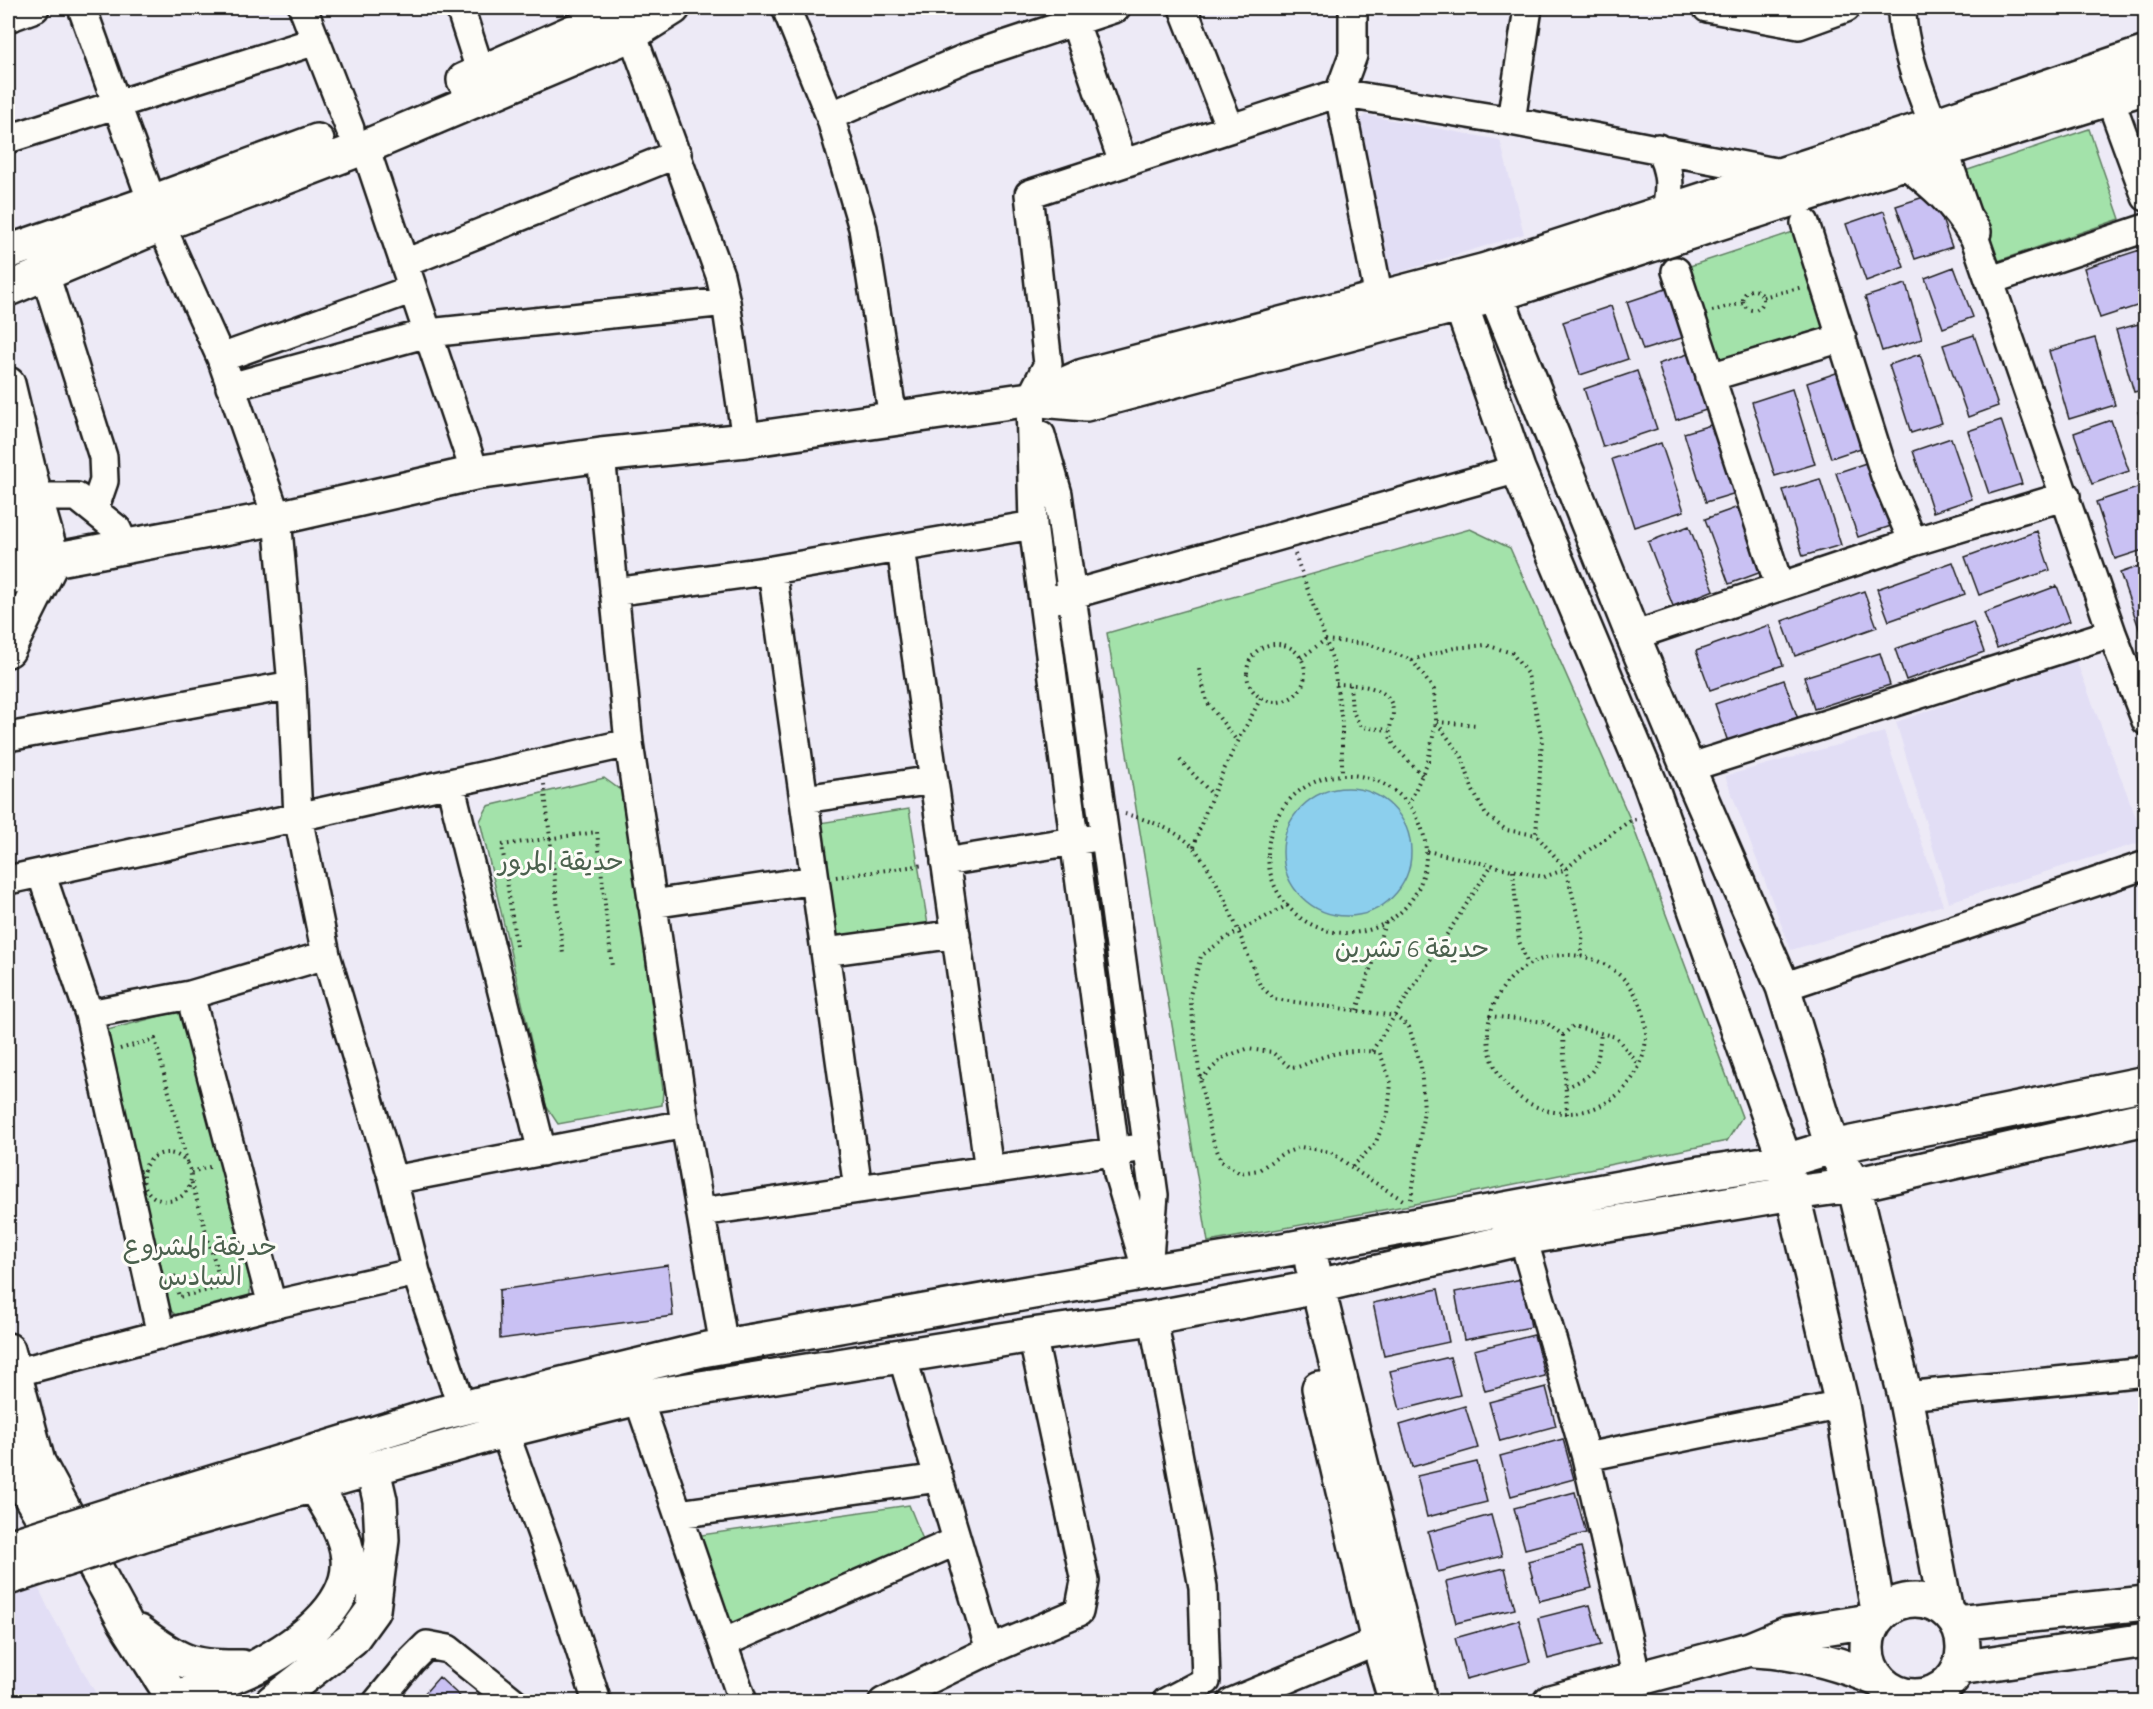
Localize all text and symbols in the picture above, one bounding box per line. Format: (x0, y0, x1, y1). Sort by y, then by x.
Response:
park label: حديقة المرور (496, 845, 624, 883)
park label: حديقة 6 تشرين (1335, 932, 1489, 970)
park label: حديقة المشروع السادس (123, 1230, 277, 1298)

